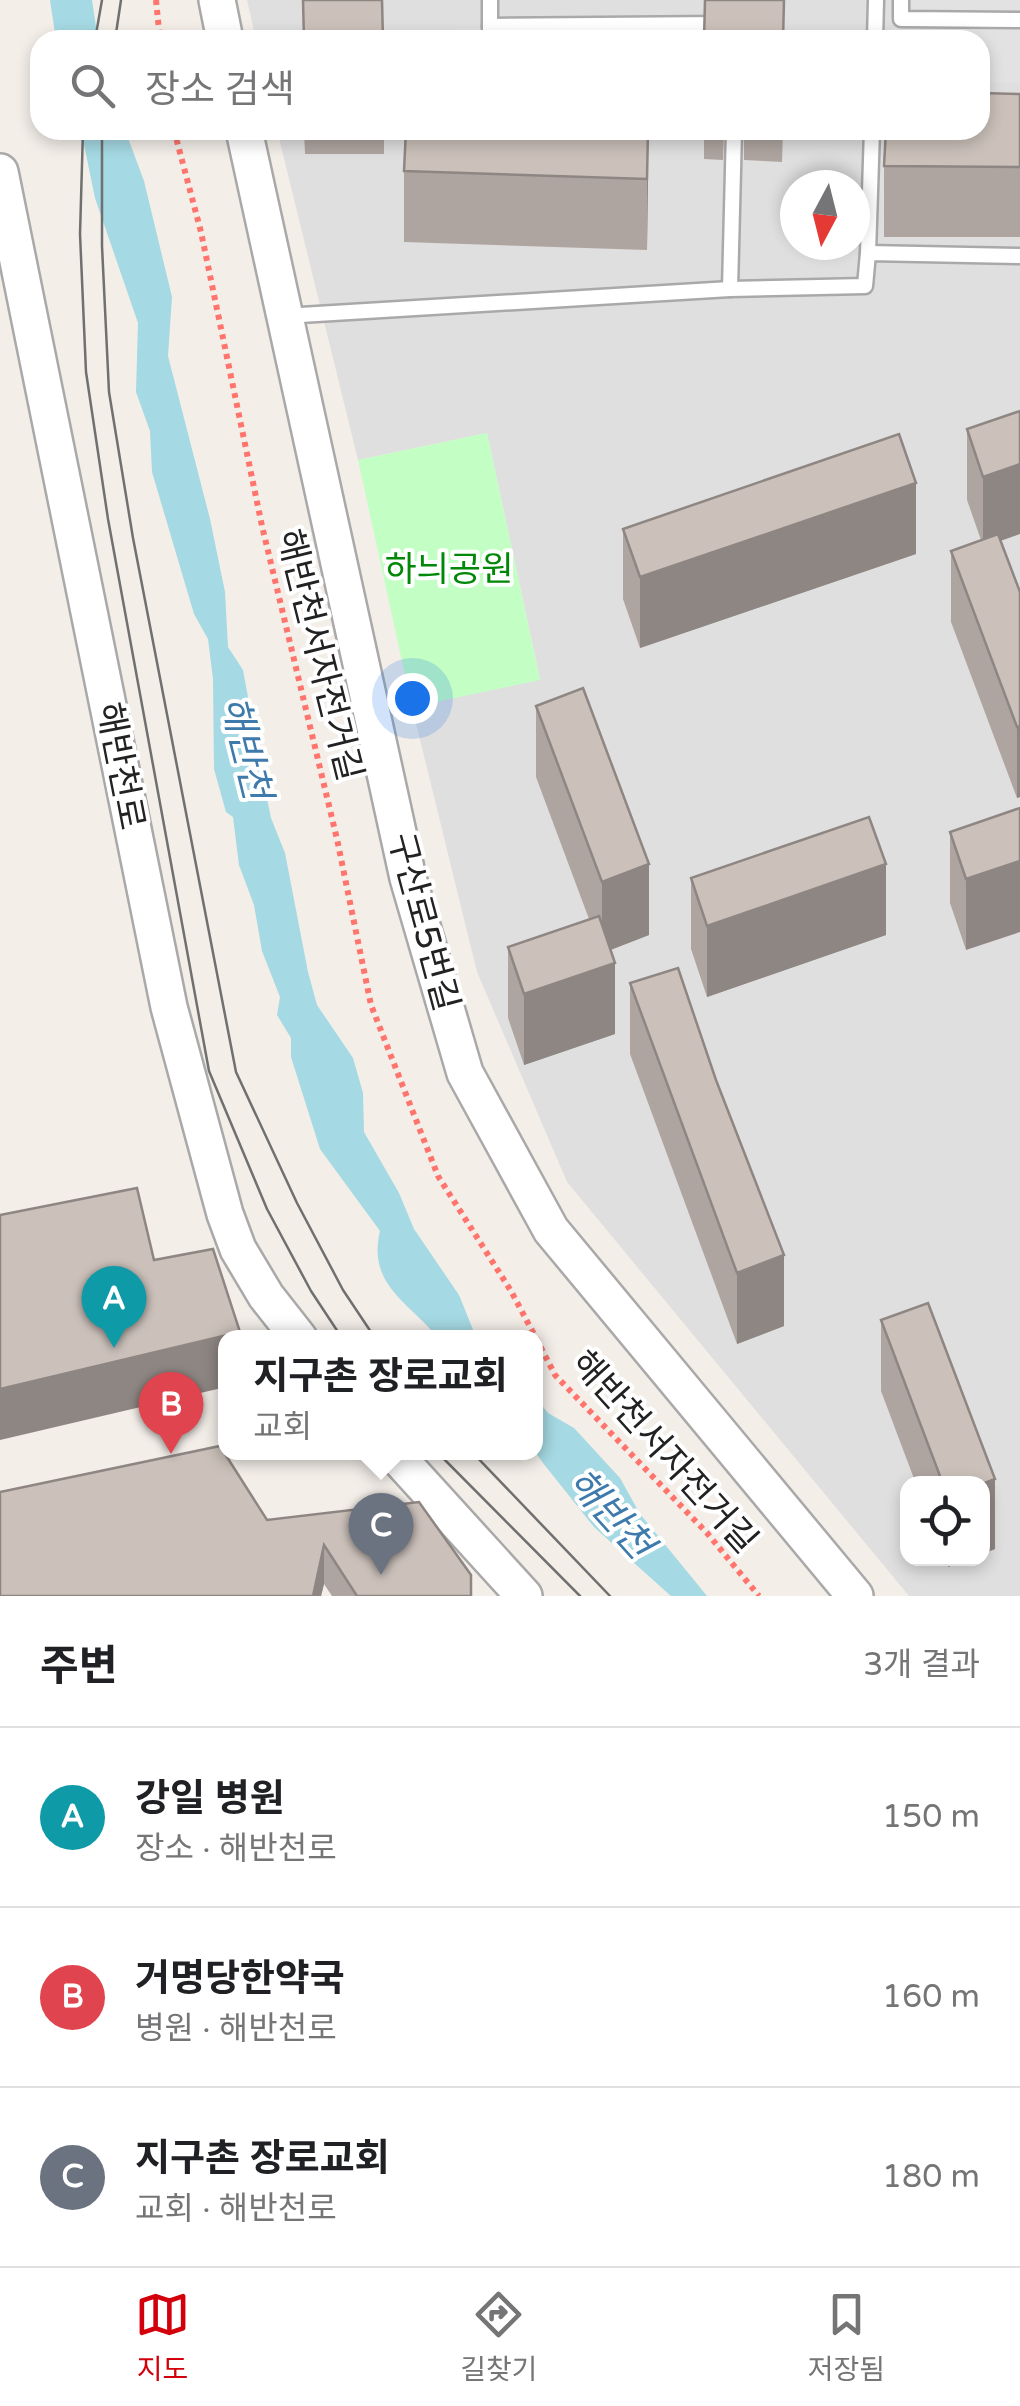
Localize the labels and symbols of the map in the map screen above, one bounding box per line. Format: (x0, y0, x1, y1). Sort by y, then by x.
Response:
north arrow (780, 170, 870, 260)
street label: 해반천서자전거길 (267, 525, 371, 785)
park label: 하늬공원 (385, 549, 513, 591)
your location (387, 673, 438, 724)
water label: 해반천 (210, 692, 281, 808)
street label: 해반천로 (87, 699, 153, 833)
street label: 구산로5번길 (379, 828, 467, 1016)
pin: A (82, 1266, 146, 1348)
street label: 해반천서자전거길 (562, 1342, 766, 1562)
pin: B (138, 1372, 204, 1454)
water label: 해반천 (558, 1460, 662, 1568)
pin: C (348, 1492, 414, 1575)

